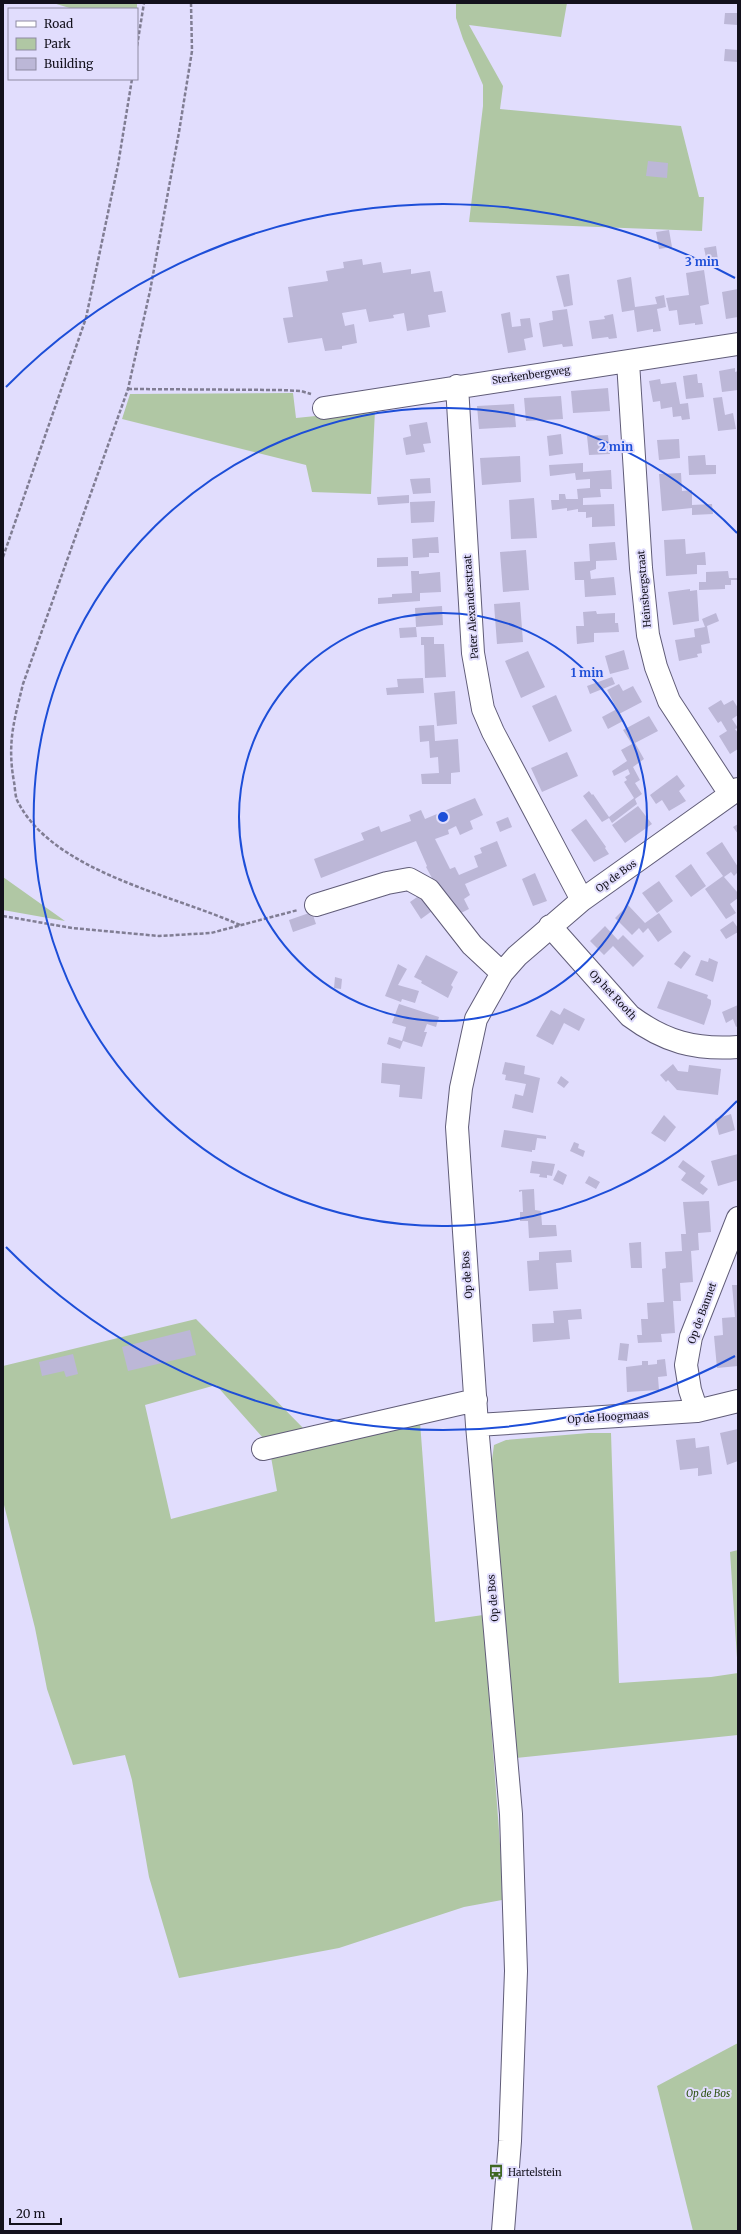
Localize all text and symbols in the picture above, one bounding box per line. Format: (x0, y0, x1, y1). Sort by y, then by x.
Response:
legend (8, 8, 138, 80)
text: Road (44, 16, 73, 31)
text: Park (44, 36, 71, 51)
text: Building (44, 56, 94, 71)
text: 3 min (685, 254, 719, 269)
street label: Sterkenbergweg (491, 363, 571, 387)
text: 2 min (599, 439, 633, 454)
street label: Heinsbergstraat (634, 550, 654, 628)
street label: Pater Alexanderstraat (461, 554, 481, 660)
text: 1 min (571, 665, 603, 680)
centre of rings (436, 810, 450, 824)
street label: Op de Bos (593, 857, 639, 895)
street label: Op het Rooth (587, 967, 640, 1023)
street label: Op de Bos (459, 1251, 475, 1299)
street label: Op de Bannet (685, 1280, 719, 1345)
street label: Op de Hoogmaas (567, 1408, 649, 1426)
street label: Op de Bos (484, 1574, 502, 1622)
park label: Op de Bos (686, 2087, 730, 2100)
bus stop icon: Hartelstein (487, 2163, 505, 2181)
place label: Hartelstein (508, 2166, 562, 2179)
scale bar (10, 2200, 61, 2226)
text: 20 m (16, 2206, 45, 2221)

